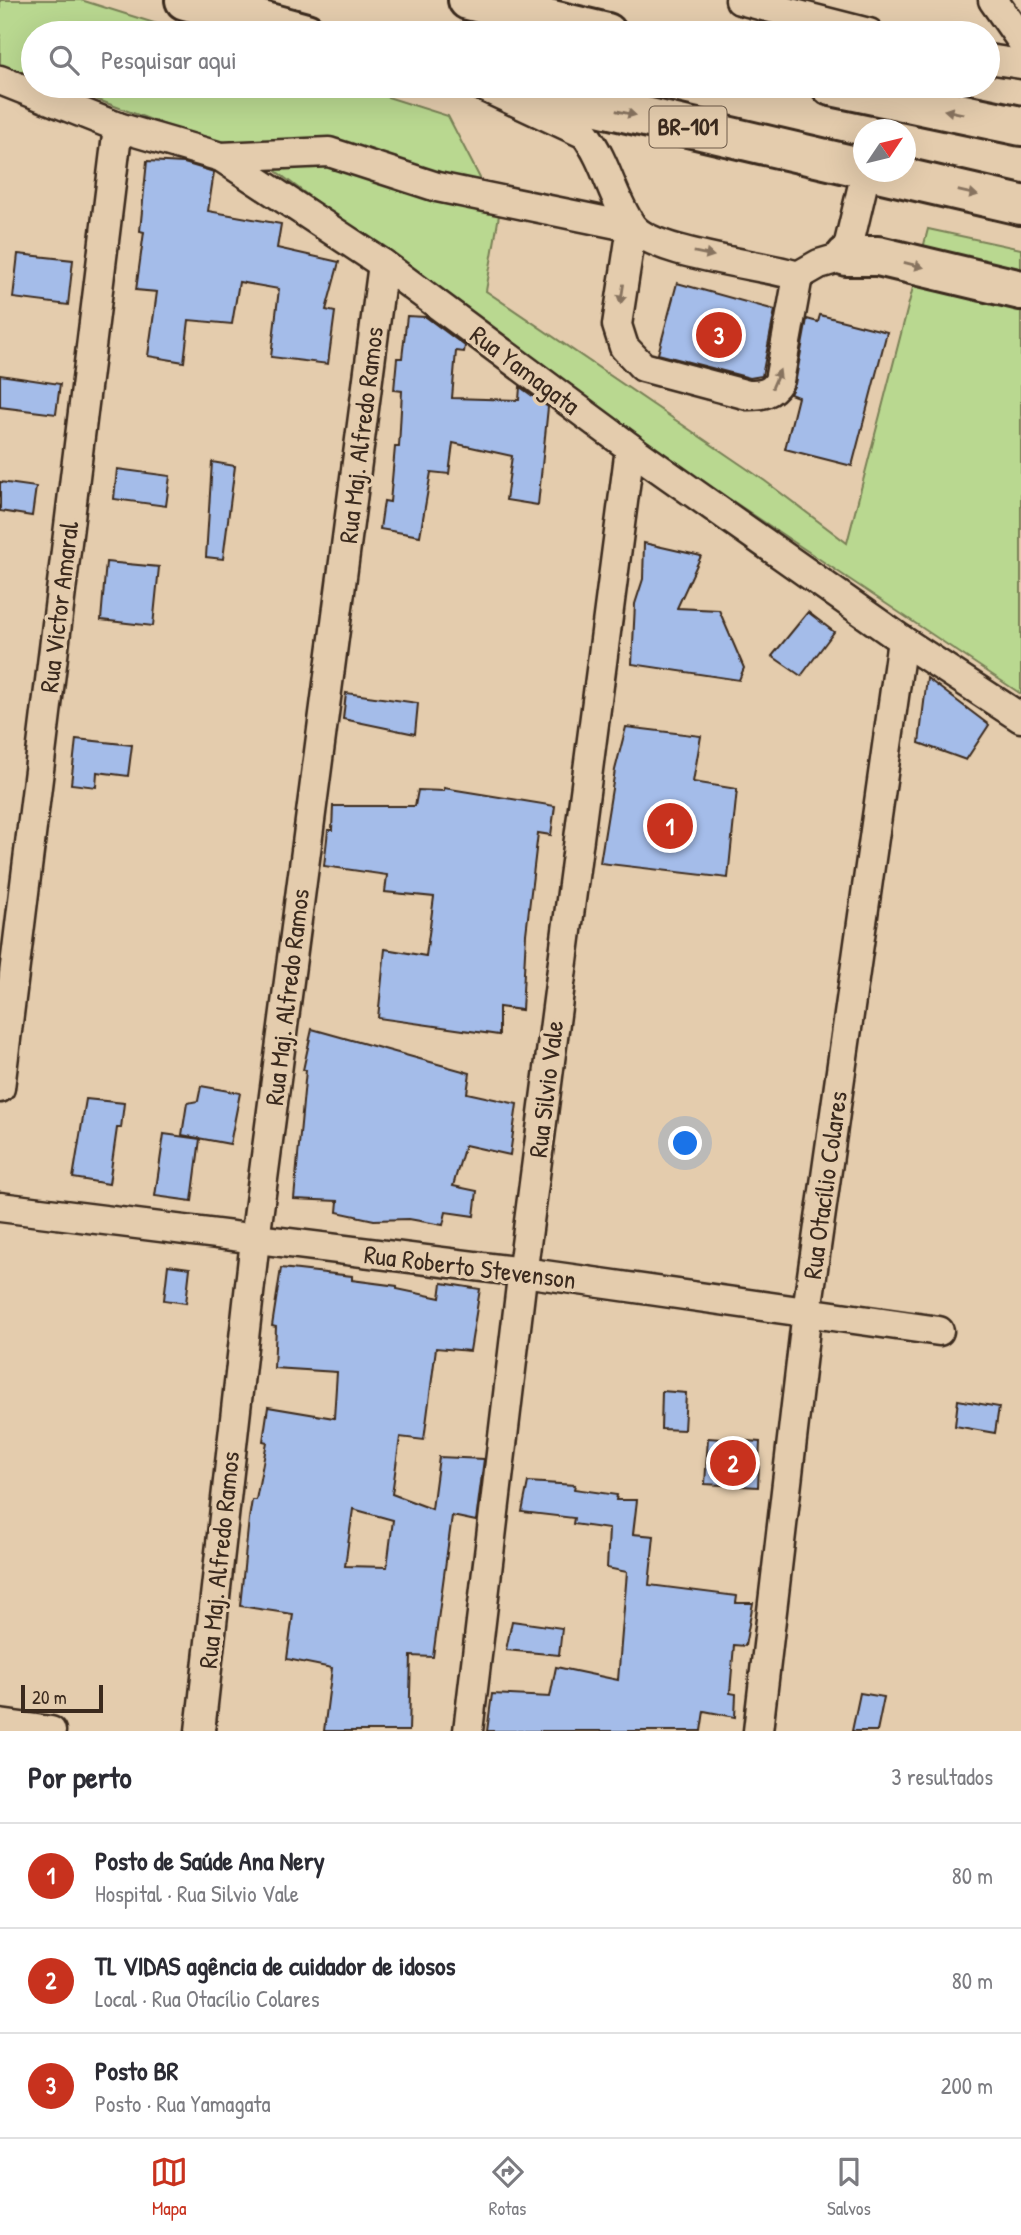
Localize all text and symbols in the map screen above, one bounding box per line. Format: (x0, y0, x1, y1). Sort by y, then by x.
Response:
search box (21, 21, 1000, 98)
icon: search (45, 41, 83, 79)
text: Pesquisar aqui (101, 42, 237, 77)
road number: BR-101 (650, 106, 726, 148)
one-way arrow (616, 107, 638, 118)
one-way arrow (943, 107, 965, 118)
north arrow (853, 119, 916, 182)
one-way arrow (957, 188, 979, 199)
one-way arrow (693, 249, 715, 260)
one-way arrow (903, 260, 925, 271)
one-way arrow (616, 284, 627, 306)
pin: 3 (696, 309, 742, 361)
street label: Rua Yamagata (463, 317, 587, 422)
street label: Rua Maj. Alfredo Ramos (330, 325, 391, 545)
one-way arrow (771, 368, 782, 389)
street label: Rua Victor Amaral (31, 519, 86, 694)
pin: 1 (647, 800, 693, 852)
street label: Rua Maj. Alfredo Ramos (256, 887, 317, 1107)
street label: Rua Silvio Vale (520, 1018, 571, 1159)
street label: Rua Otacílio Colares (794, 1089, 855, 1281)
your location (668, 1126, 702, 1160)
street label: Rua Roberto Stevenson (362, 1236, 578, 1297)
pin: 2 (710, 1437, 756, 1489)
street label: Rua Maj. Alfredo Ramos (190, 1450, 247, 1670)
scale bar (21, 1682, 103, 1714)
text: 20 m (32, 1684, 67, 1710)
text: Por perto (28, 1757, 132, 1797)
text: 3 resultados (891, 1761, 993, 1792)
text: Posto de Saúde Ana Nery (95, 1843, 325, 1878)
text: 1 (47, 1860, 55, 1891)
text: 80 m (952, 1860, 993, 1891)
text: Hospital · Rua Silvio Vale (95, 1878, 299, 1909)
text: TL VIDAS agência de cuidador de idosos (95, 1948, 456, 1983)
text: 2 (46, 1965, 56, 1996)
text: 80 m (952, 1965, 993, 1996)
text: Local · Rua Otacílio Colares (95, 1983, 320, 2014)
text: Posto BR (95, 2053, 178, 2088)
text: 3 (46, 2070, 56, 2101)
text: 200 m (941, 2070, 993, 2101)
text: Posto · Rua Yamagata (95, 2088, 271, 2119)
tab: Mapa (150, 2153, 188, 2221)
tab: Rotas (489, 2153, 527, 2221)
tab: Salvos (827, 2153, 871, 2221)

